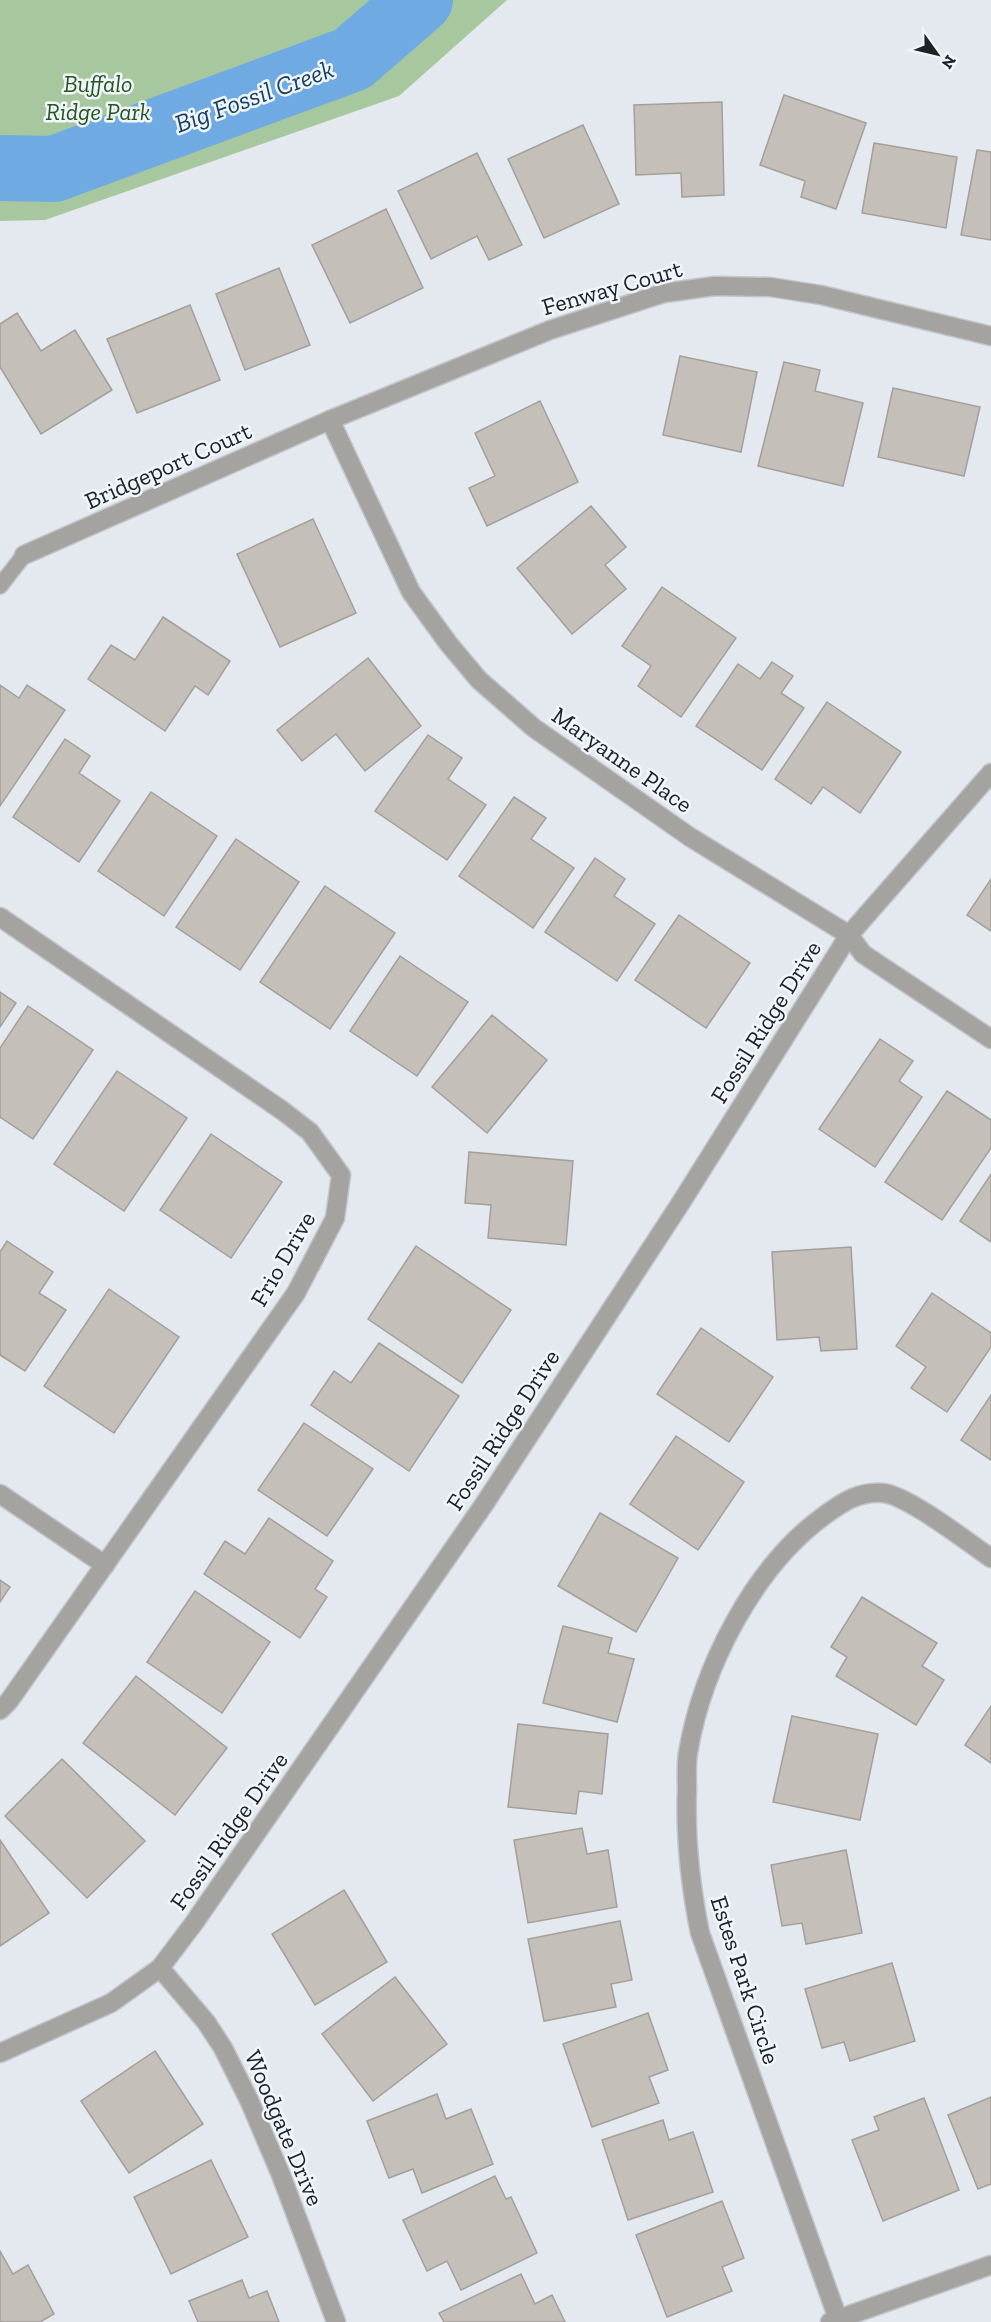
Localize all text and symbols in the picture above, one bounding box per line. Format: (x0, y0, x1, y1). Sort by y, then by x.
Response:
north arrow (907, 24, 967, 84)
water label: Big Fossil Creek (170, 52, 338, 140)
text: N (938, 52, 960, 72)
park label: Buffalo Ridge Park (46, 69, 151, 126)
street label: Fenway Court (538, 254, 685, 321)
street label: Bridgeport Court (80, 416, 256, 515)
street label: Maryanne Place (546, 700, 698, 819)
street label: Fossil Ridge Drive (704, 935, 827, 1108)
street label: Frio Drive (244, 1206, 321, 1311)
street label: Fossil Ridge Drive (440, 1344, 565, 1516)
street label: Fossil Ridge Drive (163, 1746, 294, 1915)
street label: Estes Park Circle (705, 1892, 786, 2068)
street label: Woodgate Drive (239, 2046, 330, 2210)

